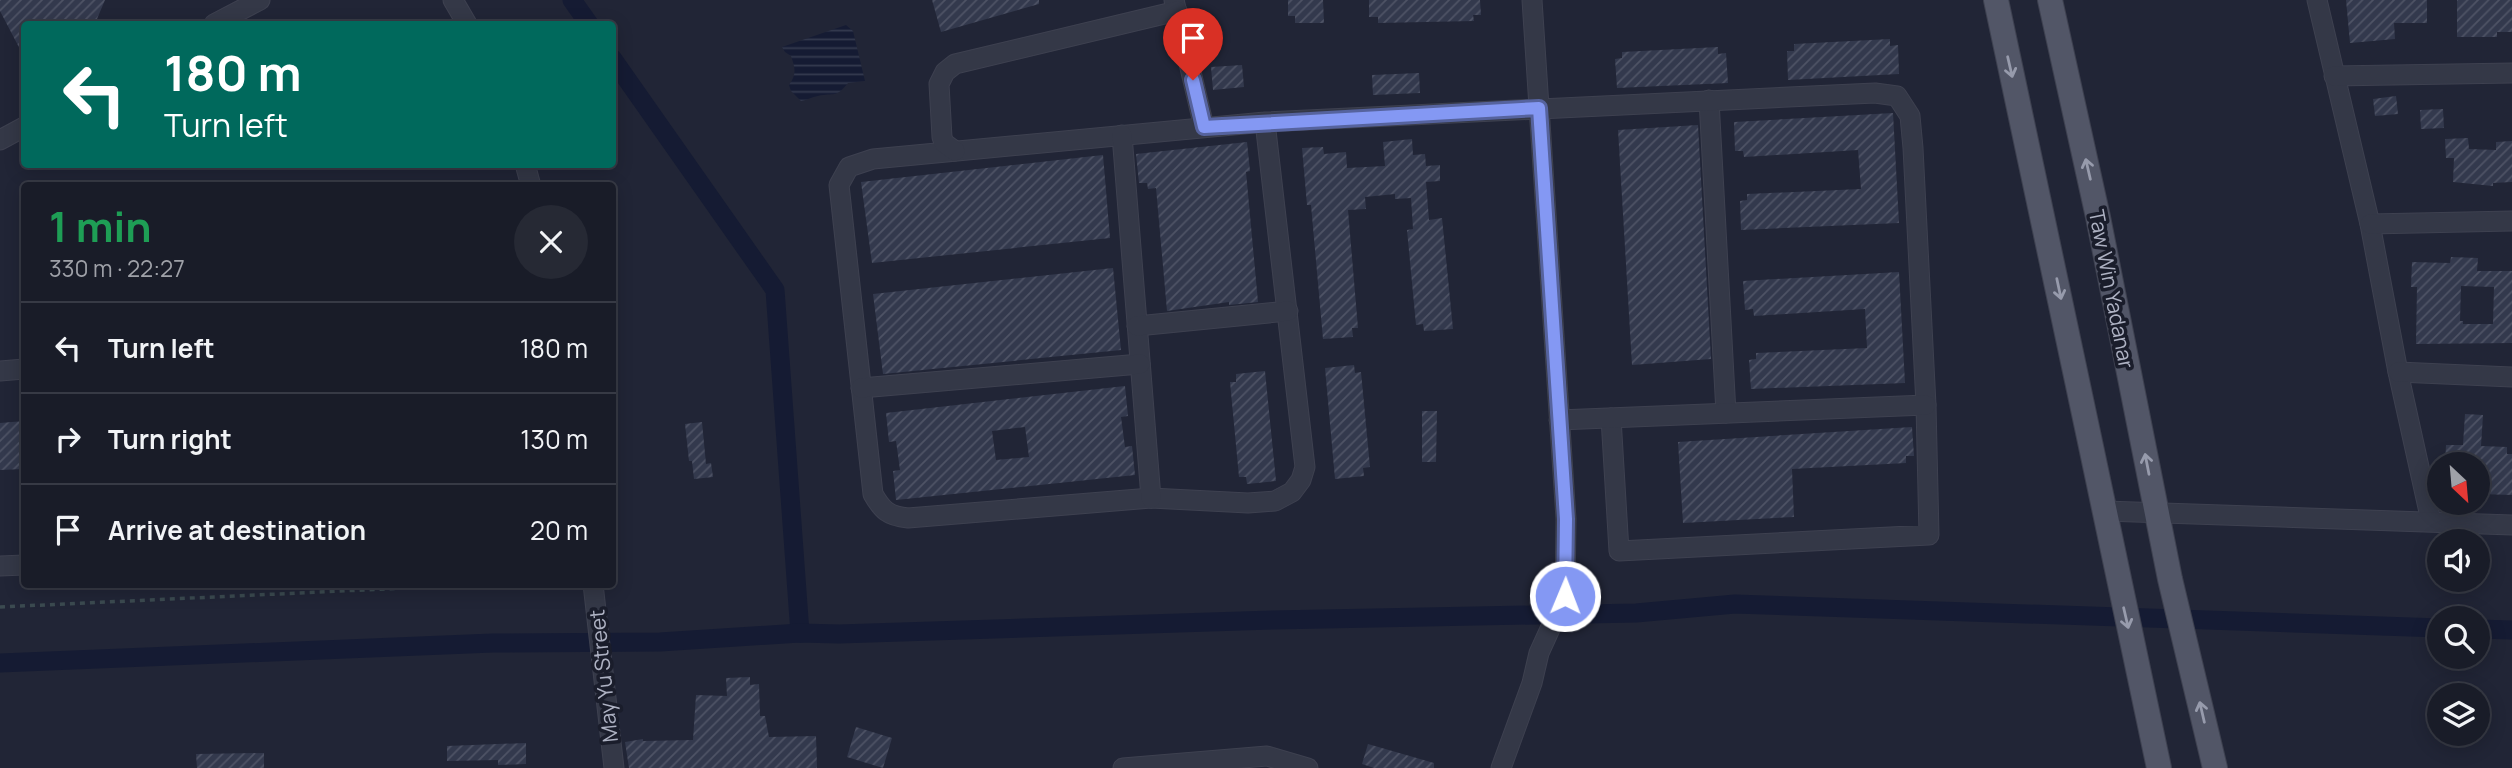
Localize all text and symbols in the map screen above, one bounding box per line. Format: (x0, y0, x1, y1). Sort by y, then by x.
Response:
pin (1163, 8, 1223, 80)
icon: arrive (1174, 19, 1212, 57)
text: 180 m (164, 39, 302, 106)
icon: left (49, 49, 140, 140)
one-way arrow (2004, 55, 2018, 78)
text: Turn left (164, 103, 288, 147)
one-way arrow (2080, 158, 2094, 181)
text: 1 min (49, 197, 152, 255)
button: close (514, 205, 588, 279)
street label: Taw Win Yadanar (2083, 207, 2141, 371)
text: 330 m · 22:27 (49, 252, 185, 284)
one-way arrow (2052, 277, 2066, 300)
icon: left (49, 329, 87, 367)
text: Turn left (108, 330, 215, 366)
text: 180 m (520, 330, 588, 366)
icon: right (49, 420, 87, 458)
text: Turn right (108, 421, 232, 457)
text: 130 m (520, 421, 588, 457)
north arrow (2427, 452, 2490, 514)
map controls (2427, 452, 2490, 746)
one-way arrow (2140, 453, 2154, 476)
icon: arrive (49, 511, 87, 549)
text: Arrive at destination (108, 512, 366, 548)
text: 20 m (530, 512, 588, 548)
button: sound (2427, 529, 2490, 592)
position arrow (1528, 559, 1602, 633)
one-way arrow (2120, 606, 2134, 629)
button: search (2427, 606, 2490, 669)
street label: May Yu Street (582, 608, 624, 744)
button: layers (2427, 683, 2490, 746)
one-way arrow (2194, 701, 2208, 724)

